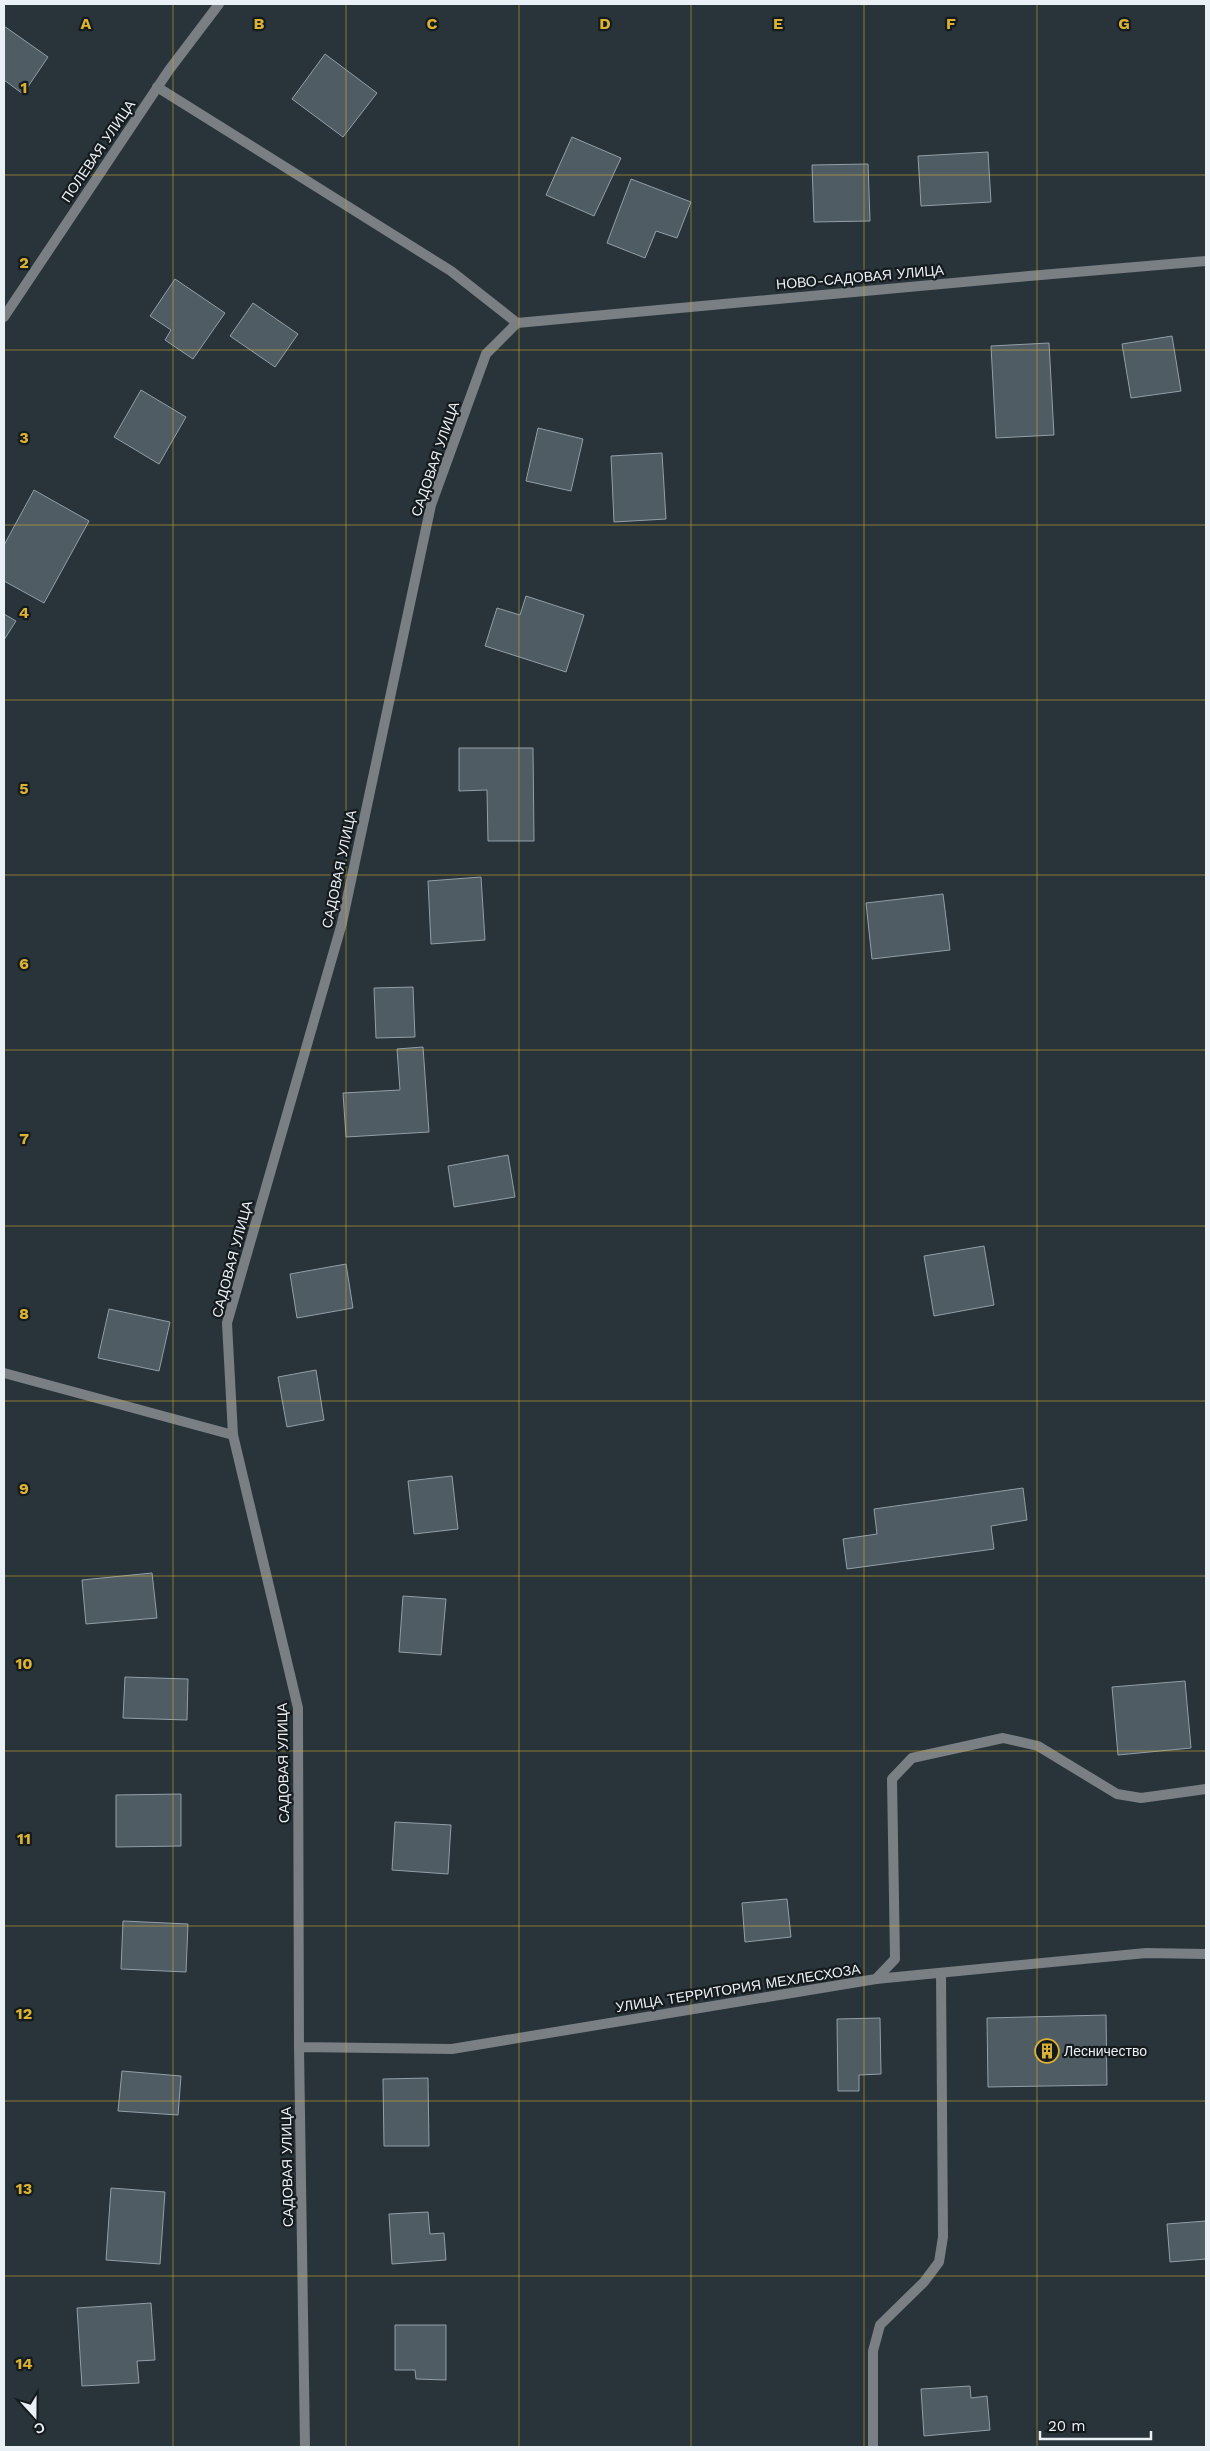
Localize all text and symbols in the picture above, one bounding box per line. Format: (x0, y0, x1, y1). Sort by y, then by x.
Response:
text: A (81, 14, 92, 33)
text: B (254, 14, 265, 33)
text: C (427, 14, 438, 33)
text: D (599, 14, 611, 33)
text: E (773, 14, 783, 33)
text: F (946, 14, 956, 33)
text: G (1118, 14, 1130, 33)
text: 1 (21, 78, 27, 97)
street label: ПОЛЕВАЯ УЛИЦА (58, 96, 138, 205)
text: 2 (19, 253, 29, 272)
street label: НОВО-САДОВАЯ УЛИЦА (775, 262, 945, 292)
street label: САДОВАЯ УЛИЦА (408, 399, 462, 519)
text: 3 (19, 428, 29, 447)
text: 4 (19, 603, 29, 622)
text: 5 (19, 779, 29, 798)
street label: САДОВАЯ УЛИЦА (319, 808, 359, 930)
text: 6 (19, 954, 29, 973)
text: 7 (19, 1129, 29, 1148)
street label: САДОВАЯ УЛИЦА (209, 1198, 255, 1319)
text: 8 (19, 1304, 29, 1323)
text: 9 (19, 1479, 29, 1498)
text: 10 (15, 1654, 33, 1673)
street label: САДОВАЯ УЛИЦА (274, 1702, 292, 1823)
text: 11 (17, 1829, 31, 1848)
street label: УЛИЦА ТЕРРИТОРИЯ МЕХЛЕСХОЗА (614, 1961, 862, 2015)
text: 12 (16, 2004, 32, 2023)
building icon: Лесничество (1034, 2038, 1060, 2064)
place label: Лесничество (1064, 2043, 1147, 2059)
street label: САДОВАЯ УЛИЦА (278, 2106, 296, 2227)
text: 13 (16, 2179, 32, 2198)
text: 14 (15, 2354, 33, 2373)
north arrow (10, 2391, 60, 2441)
scale bar (1040, 2408, 1151, 2440)
text: 20 m (1048, 2417, 1086, 2435)
text: С (32, 2419, 47, 2437)

